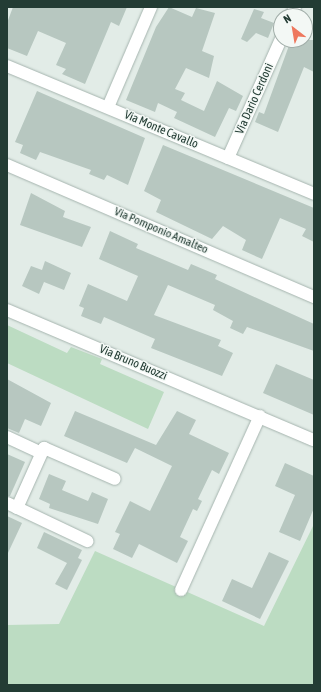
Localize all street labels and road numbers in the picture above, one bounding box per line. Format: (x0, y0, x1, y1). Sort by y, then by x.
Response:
street label: Via Dario Cerdoni (233, 61, 277, 137)
street label: Via Monte Cavallo (122, 108, 200, 152)
street label: Via Pomponio Amalteo (112, 205, 210, 257)
street label: Via Bruno Buozzi (97, 342, 169, 384)

